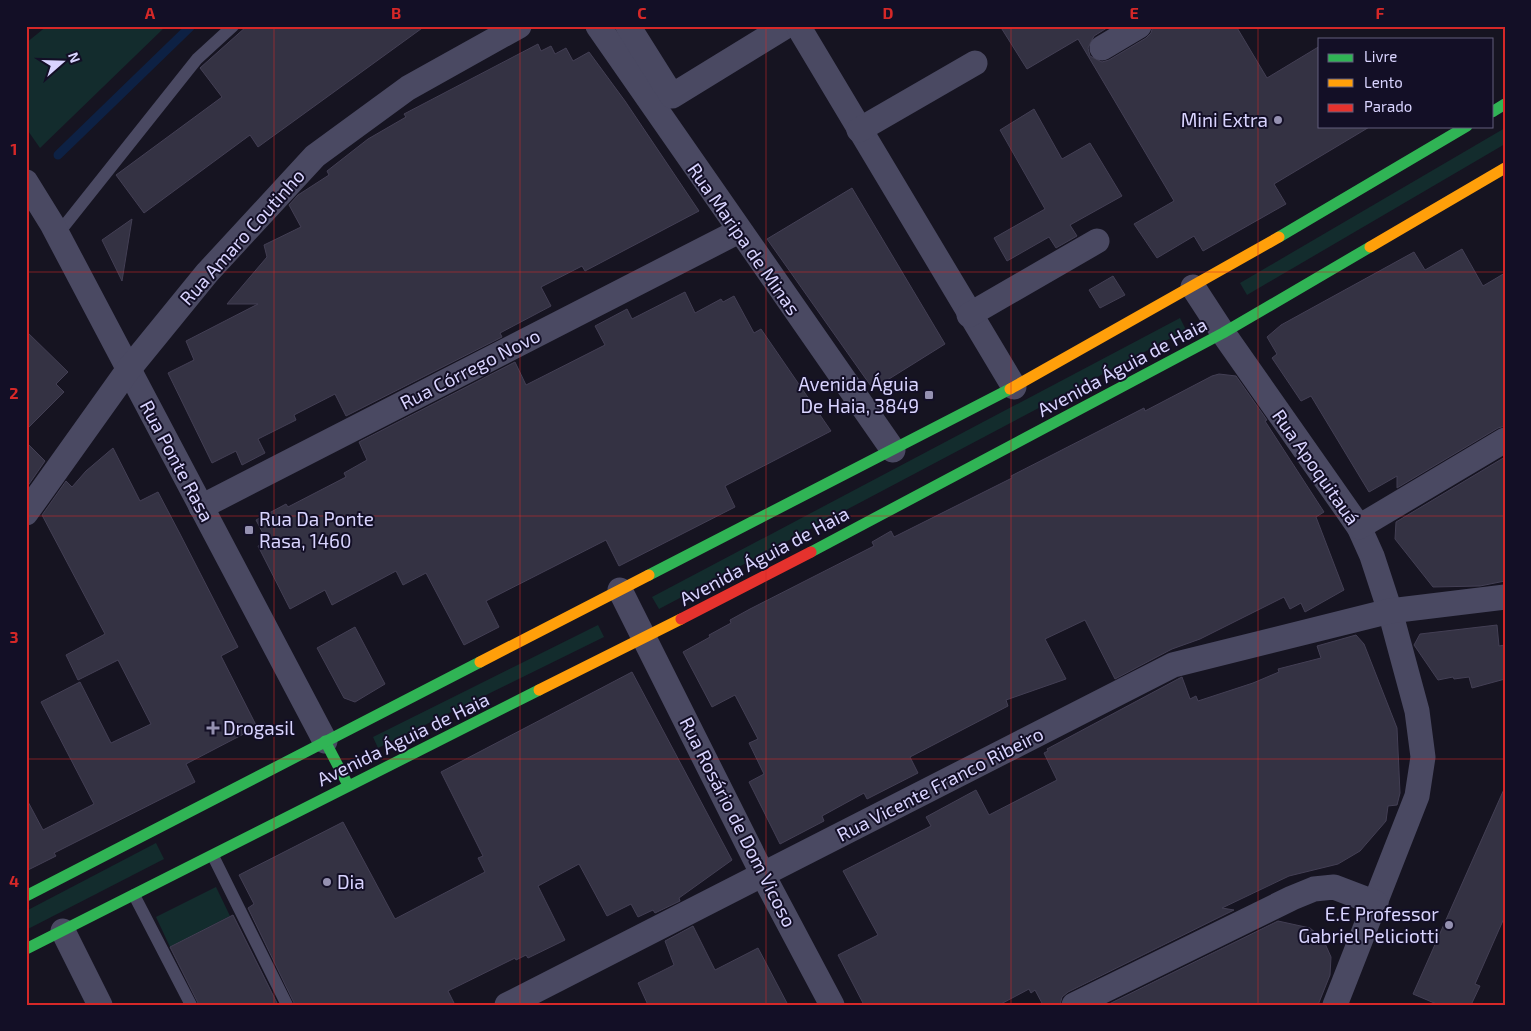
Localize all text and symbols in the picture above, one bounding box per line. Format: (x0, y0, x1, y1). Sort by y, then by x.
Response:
text: A (145, 3, 156, 22)
text: B (391, 3, 401, 22)
text: C (637, 3, 647, 22)
text: D (883, 3, 894, 22)
text: E (1129, 3, 1139, 22)
text: F (1376, 3, 1385, 22)
north arrow (38, 38, 88, 88)
legend (1318, 38, 1494, 128)
text: Livre (1364, 47, 1397, 65)
text: N (65, 50, 84, 65)
text: Lento (1364, 73, 1403, 91)
text: Parado (1364, 97, 1412, 115)
place label: Mini Extra (1181, 108, 1268, 131)
marker: Mini Extra (1272, 114, 1284, 126)
text: 1 (11, 139, 17, 158)
street label: Rua Maripa de Minas (683, 158, 806, 319)
street label: Rua Amaro Coutinho (174, 164, 309, 310)
street label: Avenida Águia de Haia (1033, 312, 1210, 421)
street label: Rua Córrego Novo (396, 323, 544, 414)
place label: Avenida Águia De Haia, 3849 (798, 372, 919, 417)
text: 2 (9, 383, 19, 402)
marker: Avenida Águia De Haia, 3849 (923, 389, 935, 401)
street label: Rua Ponte Rasa (136, 396, 219, 525)
street label: Rua Apoquitauá (1268, 405, 1365, 529)
street label: Avenida Águia de Haia (675, 501, 852, 610)
place label: Rua Da Ponte Rasa, 1460 (259, 507, 374, 552)
marker: Rua Da Ponte Rasa, 1460 (243, 524, 255, 536)
text: 3 (9, 627, 19, 646)
street label: Avenida Águia de Haia (313, 687, 493, 790)
street label: Rua Rosário de Dom Vicoso (675, 713, 802, 931)
place label: Drogasil (223, 716, 295, 739)
street label: Rua Vicente Franco Ribeiro (833, 721, 1047, 846)
marker: Drogasil (207, 722, 219, 734)
place label: Dia (337, 870, 365, 893)
text: 4 (9, 871, 19, 890)
marker: Dia (321, 876, 333, 888)
place label: E.E Professor Gabriel Peliciotti (1298, 902, 1439, 947)
marker: E.E Professor Gabriel Peliciotti (1443, 919, 1455, 931)

